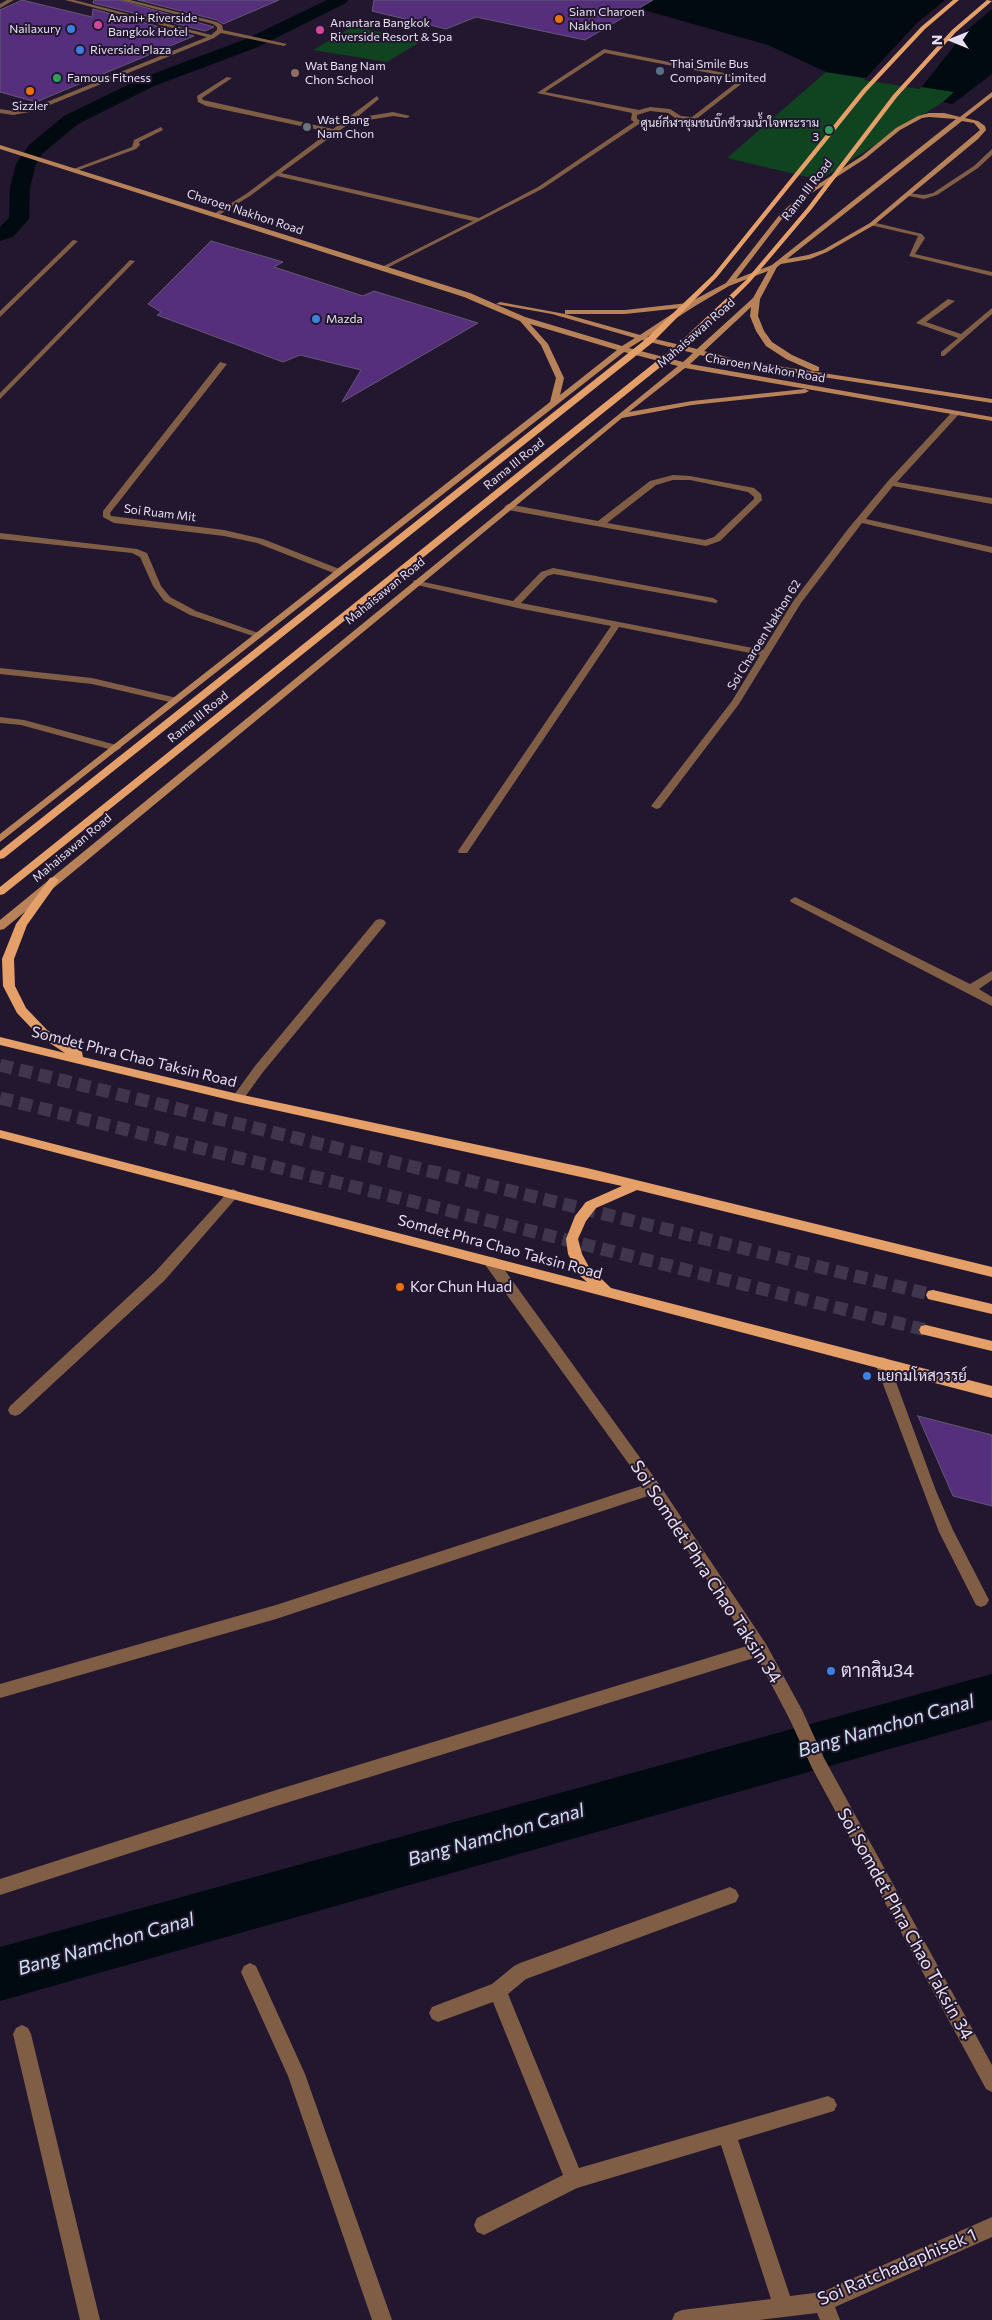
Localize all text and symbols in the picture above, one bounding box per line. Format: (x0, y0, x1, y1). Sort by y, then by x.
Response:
place label: Siam Charoen Nakhon (569, 5, 645, 33)
place label: Avani+ Riverside Bangkok Hotel (108, 11, 197, 39)
marker: Siam Charoen Nakhon (553, 13, 565, 25)
north arrow (927, 15, 977, 65)
place label: Anantara Bangkok Riverside Resort & Spa (330, 16, 452, 44)
marker: Avani+ Riverside Bangkok Hotel (92, 19, 104, 31)
place label: Nailaxury (9, 22, 61, 36)
marker: Nailaxury (65, 23, 77, 35)
marker: Anantara Bangkok Riverside Resort & Spa (314, 24, 326, 36)
text: N (928, 35, 945, 45)
place label: Riverside Plaza (90, 43, 171, 57)
marker: Riverside Plaza (74, 44, 86, 56)
place label: Thai Smile Bus Company Limited (670, 57, 766, 85)
place label: Wat Bang Nam Chon School (305, 59, 386, 87)
marker: Thai Smile Bus Company Limited (654, 65, 666, 77)
marker: Wat Bang Nam Chon School (289, 67, 301, 79)
place label: Famous Fitness (67, 71, 151, 85)
marker: Famous Fitness (51, 72, 63, 84)
marker: Sizzler (24, 85, 36, 97)
place label: Sizzler (12, 99, 48, 113)
place label: Wat Bang Nam Chon (317, 113, 374, 141)
place label: ศูนย์กีฬาชุมชนบิ๊กซีรวมน้ำใจพระราม 3 (640, 116, 819, 144)
marker: Wat Bang Nam Chon (301, 121, 313, 133)
marker: ศูนย์กีฬาชุมชนบิ๊กซีรวมน้ำใจพระราม 3 (823, 124, 835, 136)
street label: Rama III Road (779, 157, 835, 223)
street label: Charoen Nakhon Road (185, 186, 305, 238)
street label: Mahaisawan Road (654, 295, 738, 371)
place label: Mazda (326, 312, 363, 326)
marker: Mazda (310, 313, 322, 325)
street label: Charoen Nakhon Road (704, 350, 826, 386)
street label: Rama III Road (481, 435, 547, 493)
street label: Soi Ruam Mit (123, 501, 197, 525)
street label: Mahaisawan Road (342, 554, 428, 628)
street label: Soi Charoen Nakhon 62 (724, 577, 804, 693)
street label: Rama III Road (165, 688, 231, 746)
street label: Mahaisawan Road (30, 811, 114, 885)
street label: Somdet Phra Chao Taksin Road (29, 1023, 239, 1091)
street label: Somdet Phra Chao Taksin Road (396, 1211, 604, 1283)
place label: Kor Chun Huad (410, 1278, 512, 1296)
marker: Kor Chun Huad (394, 1281, 406, 1293)
place label: แยกมโหสวรรย์ (877, 1367, 967, 1385)
marker: แยกมโหสวรรย์ (861, 1370, 873, 1382)
street label: Soi Somdet Phra Chao Taksin 34 (626, 1456, 786, 1688)
place label: ตากสิน34 (841, 1660, 914, 1682)
marker: ตากสิน34 (825, 1665, 837, 1677)
water label: Bang Namchon Canal (795, 1690, 977, 1762)
water label: Bang Namchon Canal (405, 1799, 587, 1871)
street label: Soi Somdet Phra Chao Taksin 34 (832, 1804, 978, 2044)
water label: Bang Namchon Canal (15, 1908, 197, 1980)
street label: Soi Ratchadaphisek 1 (814, 2224, 980, 2310)

